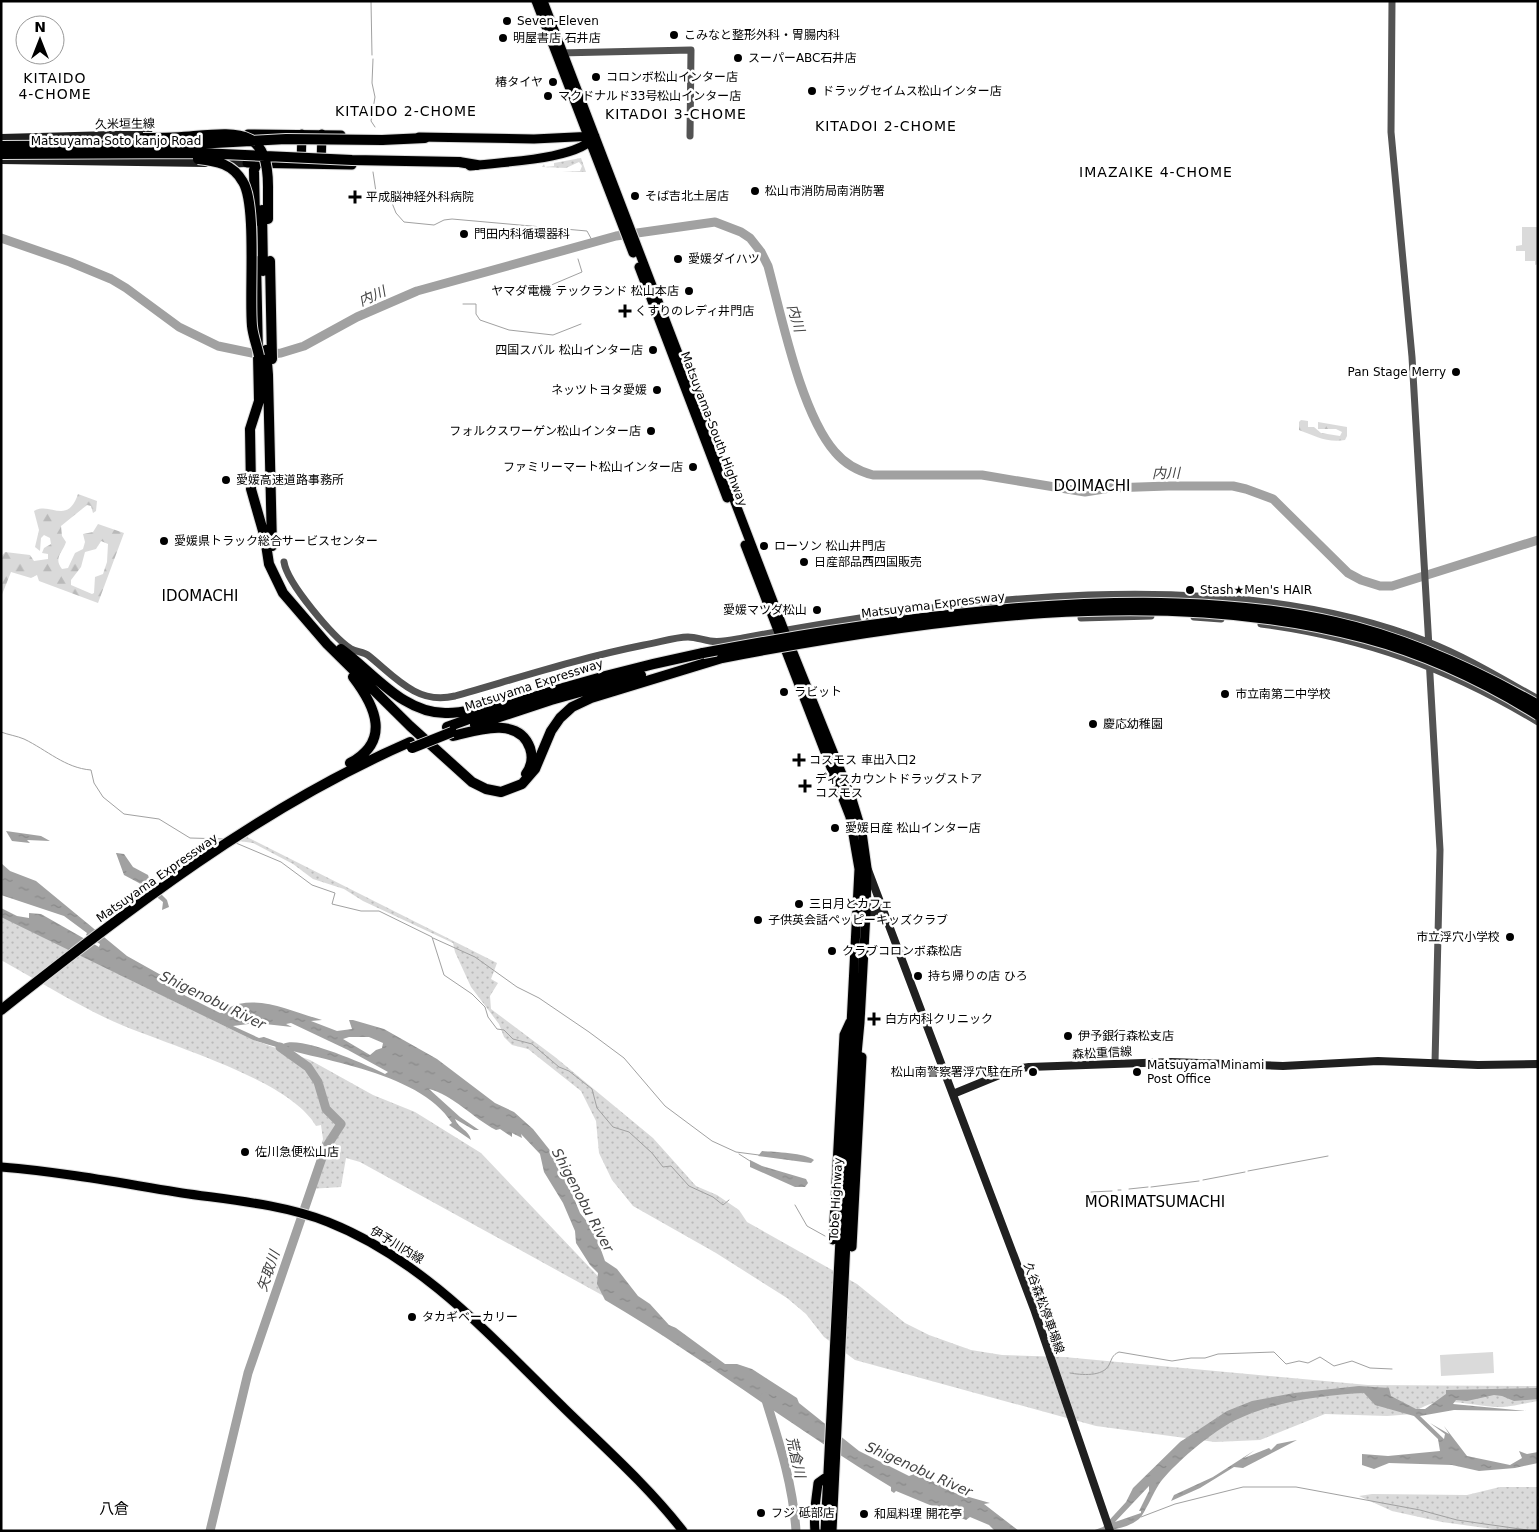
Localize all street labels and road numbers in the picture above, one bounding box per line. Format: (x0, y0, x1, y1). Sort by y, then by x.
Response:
street label: 久米垣生線 (95, 116, 155, 132)
street label: Matsuyama Soto kanjo Road (31, 134, 201, 148)
street label: Matsuyama-South Highway (678, 350, 750, 508)
street label: Matsuyama Expressway (860, 589, 1006, 621)
street label: Matsuyama Expressway (463, 656, 605, 714)
street label: Matsuyama Expressway (94, 831, 220, 925)
street label: 森松重信線 (1072, 1044, 1132, 1062)
street label: Tobe Highway (827, 1157, 845, 1242)
street label: 伊予川内線 (368, 1224, 426, 1266)
street label: 久谷森松停車場線 (1021, 1260, 1067, 1356)

